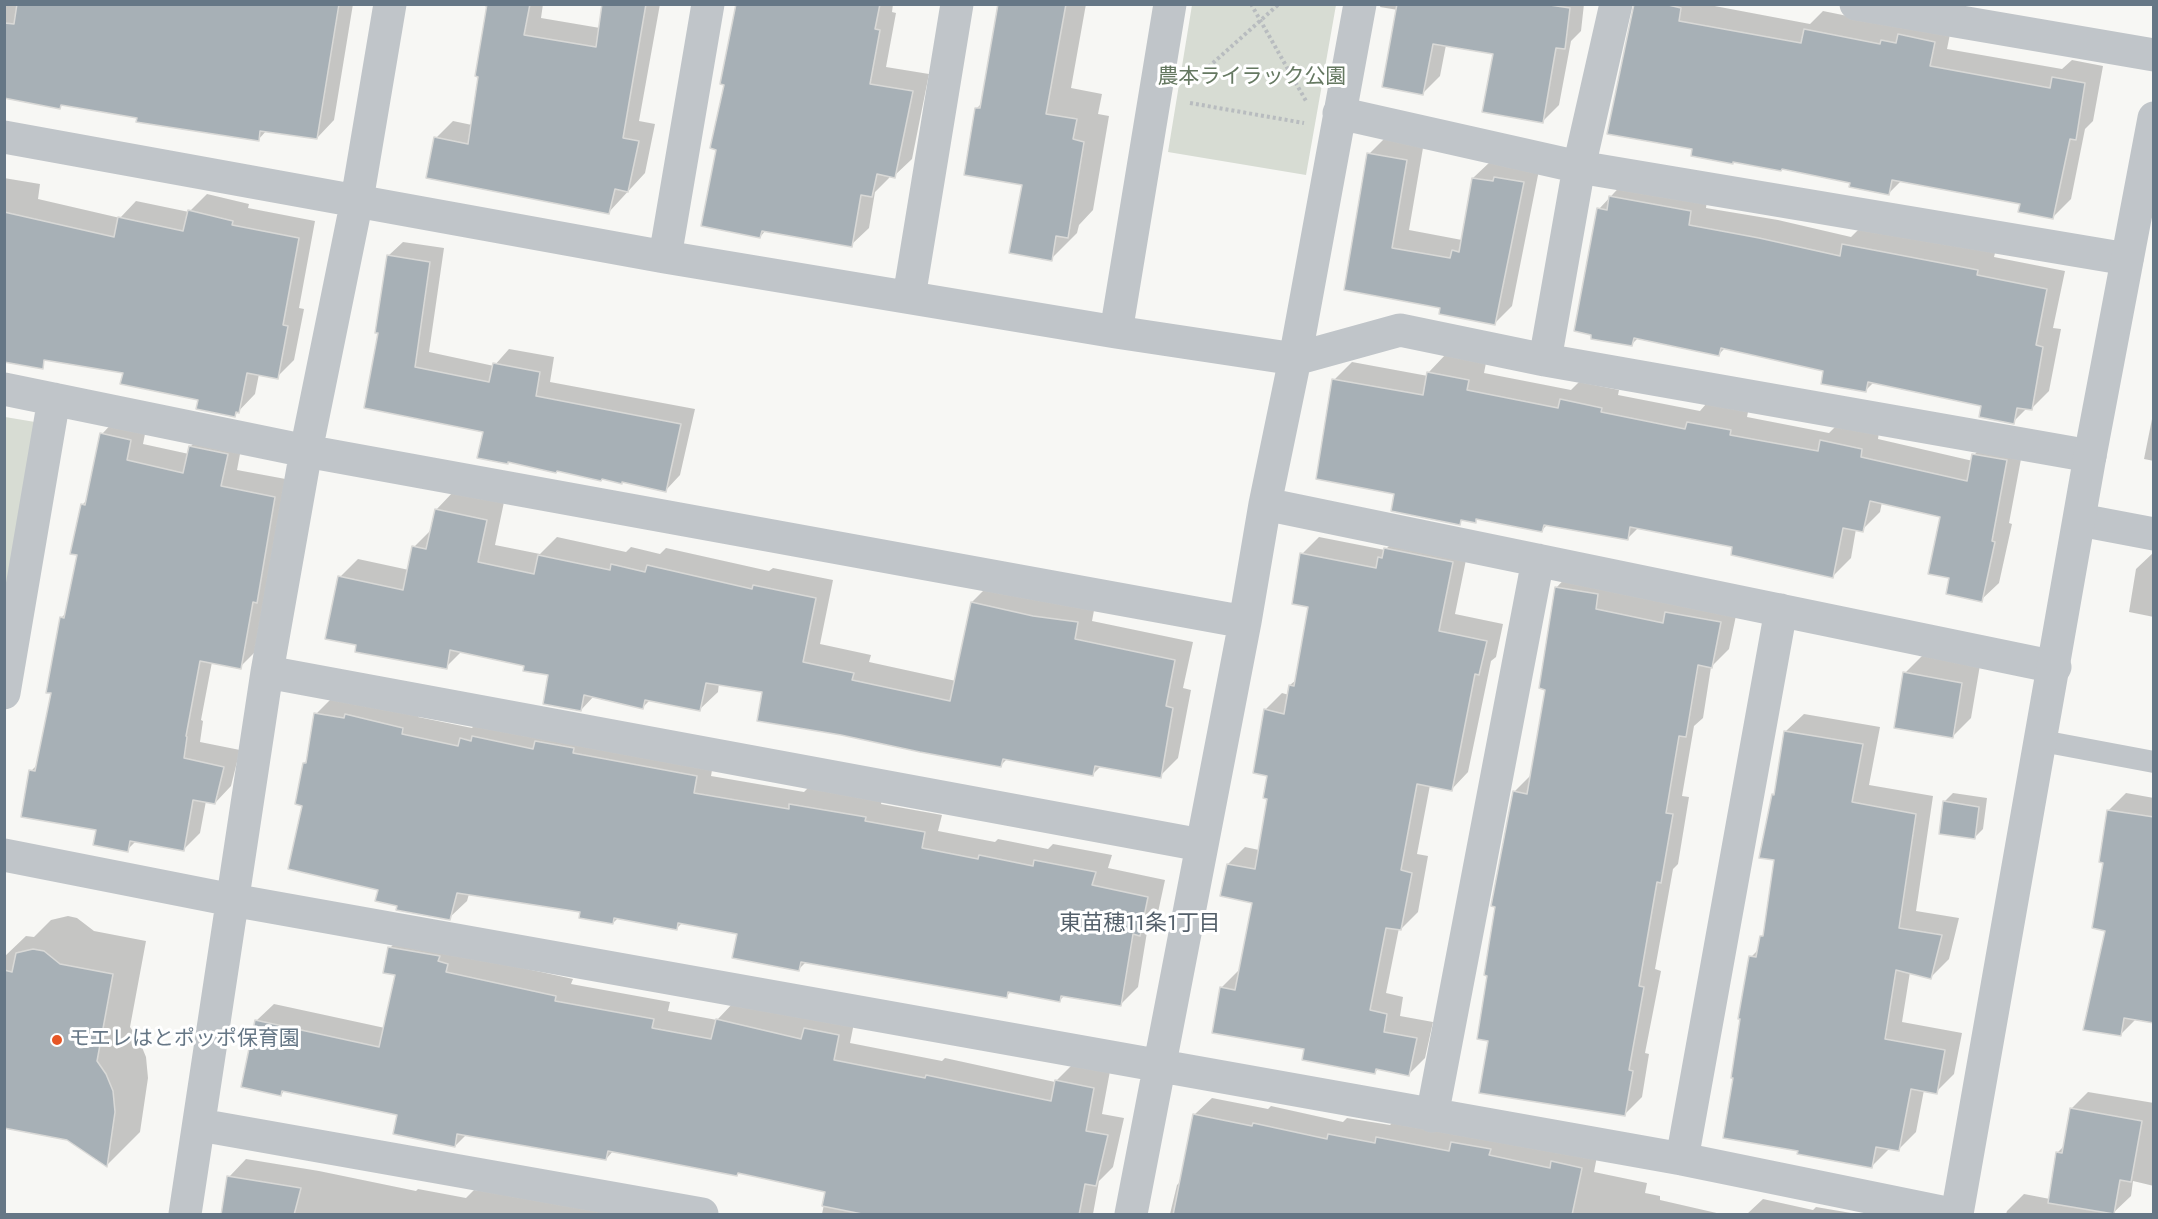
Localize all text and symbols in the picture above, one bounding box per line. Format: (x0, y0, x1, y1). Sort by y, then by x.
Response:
park label: 農本ライラック公園 (1158, 65, 1346, 91)
district label: 東苗穂11条1丁目 (1059, 912, 1221, 938)
place label: モエレはとポッポ保育園 (69, 1027, 300, 1053)
marker: モエレはとポッポ保育園 (50, 1033, 64, 1047)

